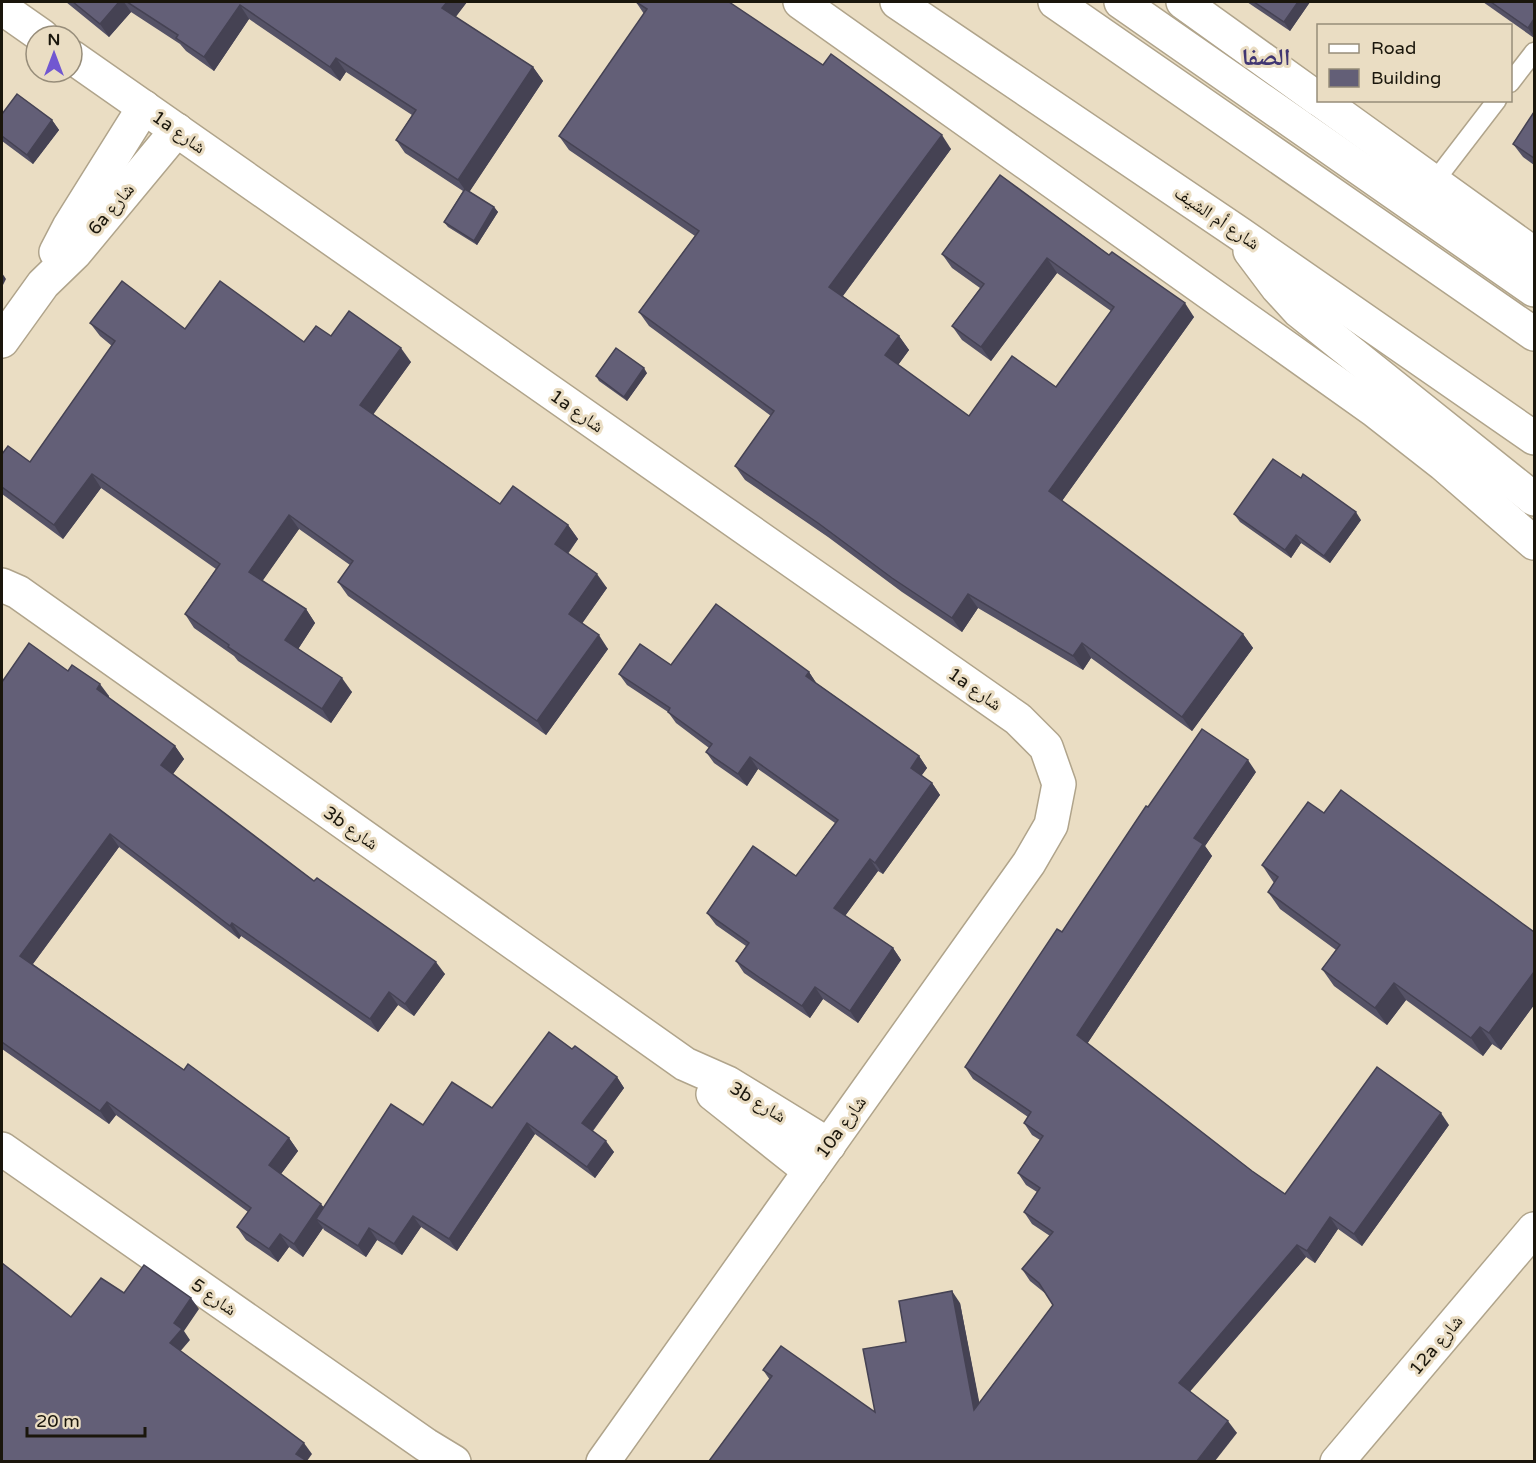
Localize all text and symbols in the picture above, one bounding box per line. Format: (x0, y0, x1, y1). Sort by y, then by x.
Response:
north arrow (24, 24, 84, 84)
legend (1317, 24, 1512, 102)
text: N (48, 30, 60, 50)
text: Road (1371, 37, 1416, 59)
district label: الصفا (1241, 43, 1291, 72)
text: Building (1371, 67, 1441, 89)
street label: 1a شارع (148, 106, 210, 158)
street label: 6a شارع (83, 179, 139, 239)
street label: شارع أم الشيف (1170, 182, 1264, 255)
street label: 1a شارع (546, 385, 608, 437)
street label: 1a شارع (944, 663, 1006, 715)
street label: 3b شارع (319, 801, 383, 855)
street label: 3b شارع (726, 1077, 790, 1127)
street label: 10a شارع (811, 1092, 871, 1162)
street label: شارع 5 (187, 1274, 241, 1320)
street label: 12a شارع (1405, 1310, 1467, 1380)
scale bar (27, 1400, 146, 1438)
text: 20 m (36, 1410, 80, 1432)

